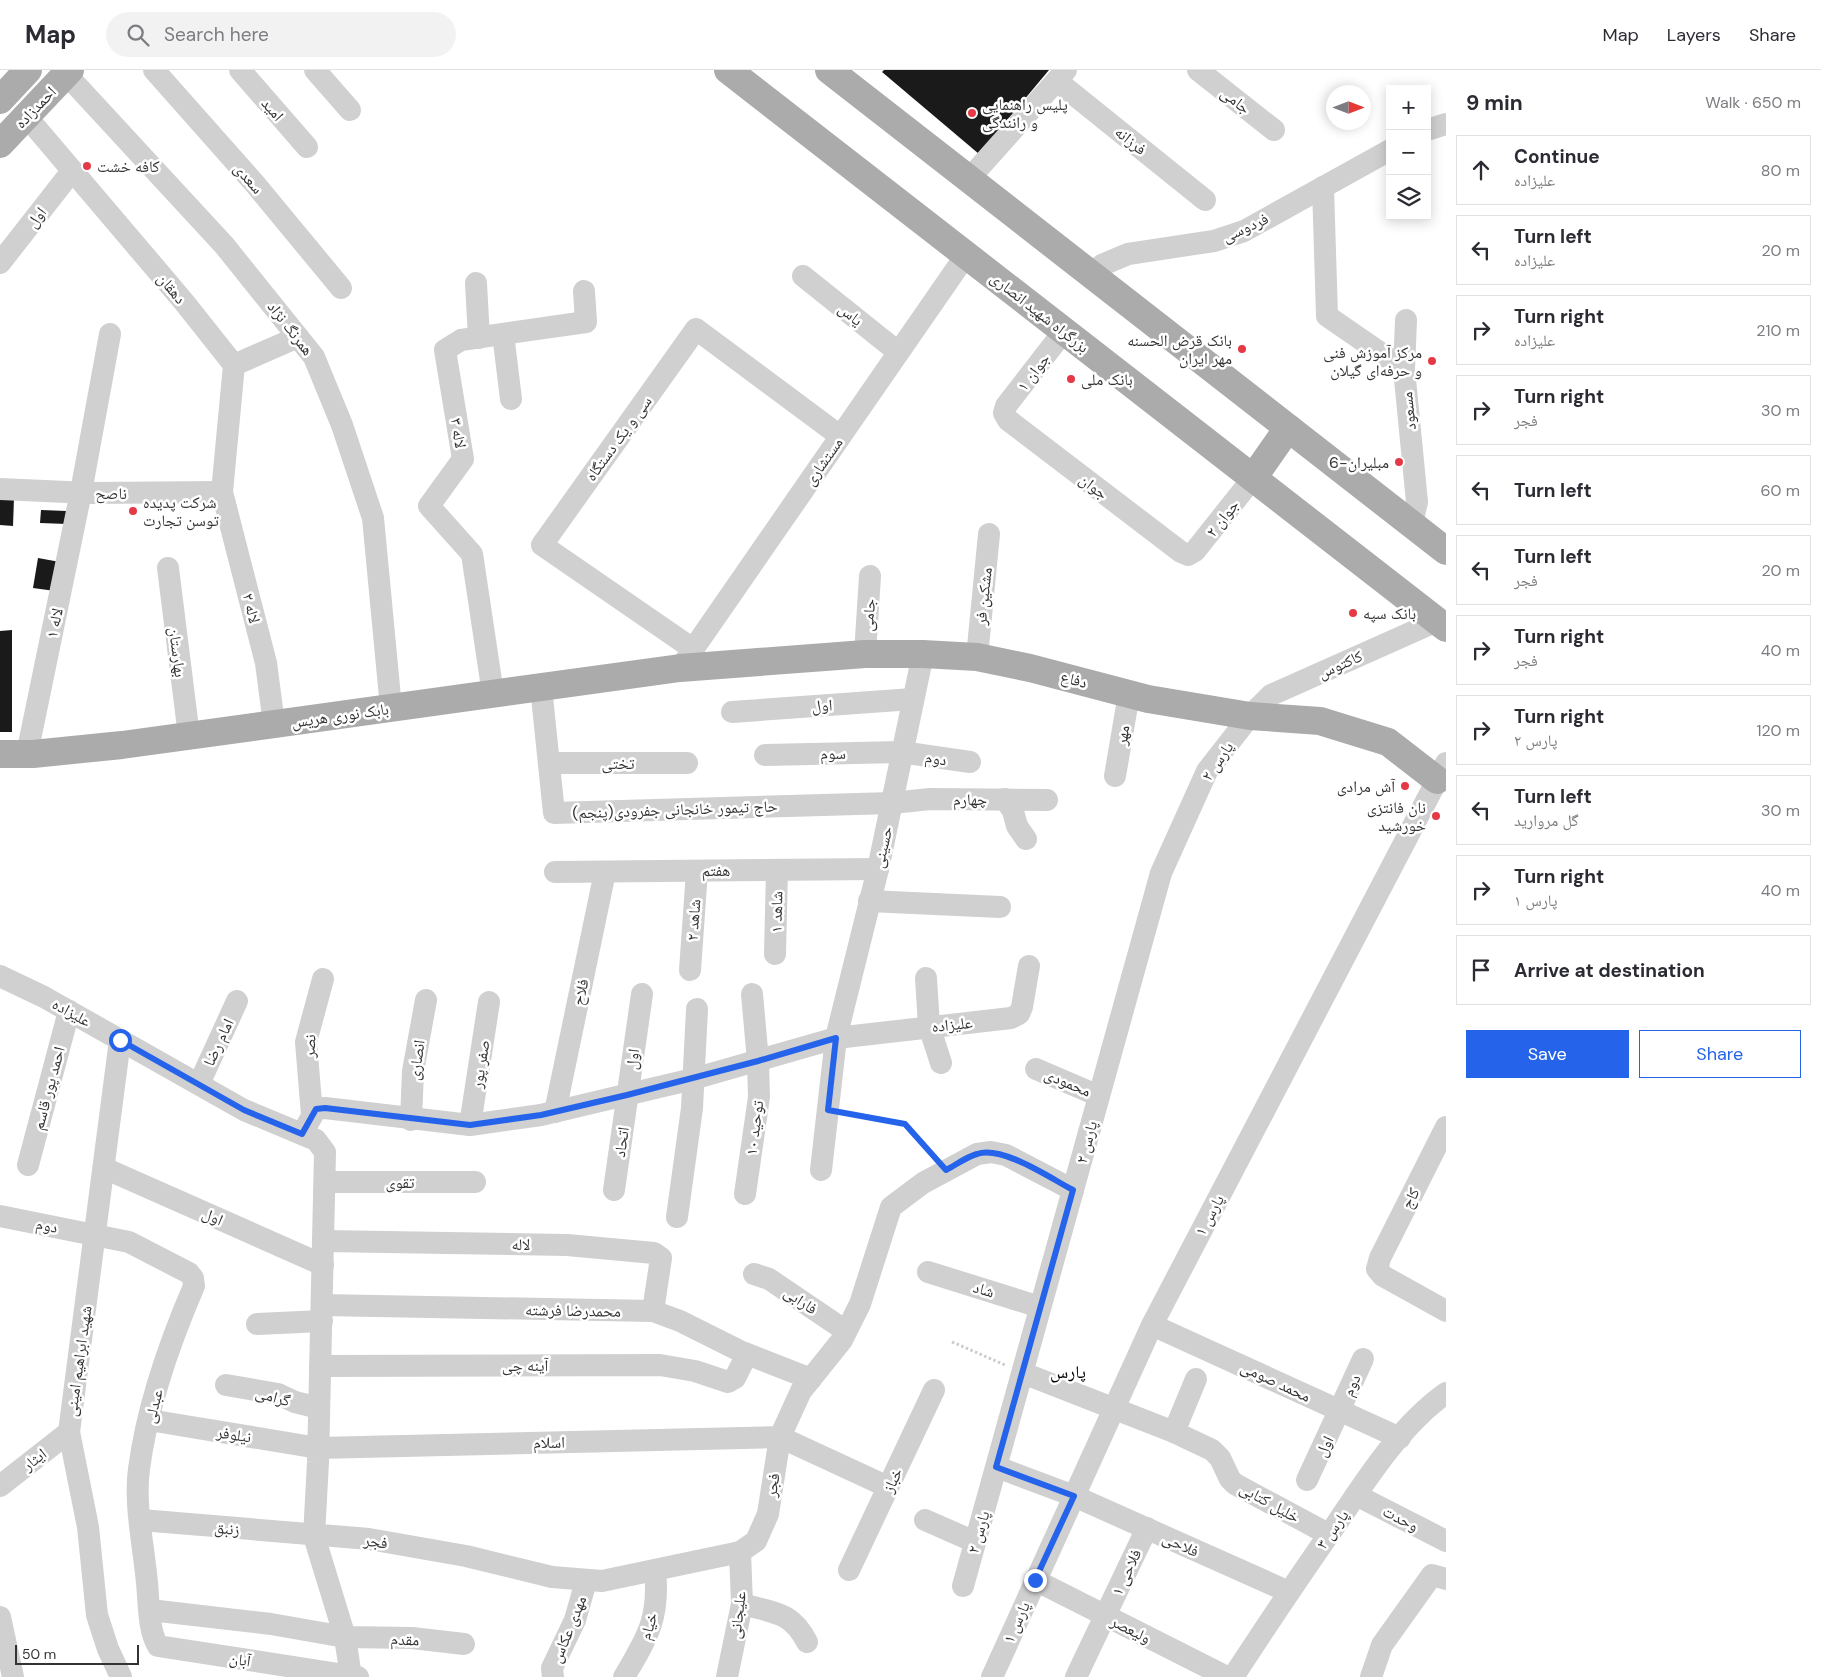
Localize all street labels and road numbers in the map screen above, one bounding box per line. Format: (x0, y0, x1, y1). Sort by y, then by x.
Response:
street label: احمدزاده (10, 82, 61, 133)
street label: جامی (1216, 82, 1255, 119)
street label: امید (257, 93, 289, 125)
street label: فرزانه (1111, 121, 1151, 160)
street label: سعدی (229, 158, 268, 198)
street label: اول (22, 203, 51, 232)
street label: فردوسی (1219, 208, 1272, 247)
street label: بزرگراه شهید انصاری (986, 267, 1093, 358)
street label: دهقان (153, 268, 191, 308)
street label: همرنگ نژاد (263, 297, 318, 360)
street label: یاس (834, 298, 867, 331)
street label: جوان ۱ (1012, 349, 1055, 396)
street label: سی و یک دستگاه (580, 391, 656, 485)
street label: مسعود (1396, 391, 1421, 431)
street label: لاله ۳ (446, 416, 471, 450)
street label: مستشاری (799, 433, 848, 490)
street label: جوان (1075, 469, 1112, 504)
street label: ناصح (95, 483, 127, 504)
street label: جوان ۲ (1201, 495, 1244, 541)
street label: مشکین فر (970, 566, 997, 627)
street label: لاله ۲ (238, 591, 265, 625)
street label: جامی (857, 598, 880, 632)
street label: لاله ۱ (41, 606, 68, 640)
street label: بهارستان (164, 626, 191, 678)
street label: کاکتوس (1315, 645, 1366, 684)
street label: دفاع (1058, 666, 1090, 693)
street label: اول (811, 694, 833, 717)
street label: بابک نوری هریس (290, 698, 390, 733)
street label: مهر (1110, 723, 1135, 748)
street label: پارس ۲ (1197, 737, 1238, 785)
street label: سوم (820, 743, 846, 764)
street label: دوم (923, 746, 948, 771)
street label: تختی (602, 753, 635, 774)
street label: چهارم (953, 789, 987, 810)
street label: حاج تیمور خانجانی جفرودی(پنجم) (572, 795, 778, 824)
street label: حسینی (868, 824, 897, 870)
street label: هفتم (702, 860, 730, 881)
street label: شاهد ۱ (766, 891, 787, 933)
street label: شاهد ۲ (682, 898, 705, 942)
street label: فلاح (567, 977, 594, 1007)
street label: علیزاده (49, 993, 95, 1032)
street label: علیزاده (930, 1012, 974, 1037)
street label: امام رضا (198, 1015, 239, 1069)
street label: نصر (298, 1034, 321, 1059)
street label: انصاری (403, 1038, 430, 1082)
street label: صفر پور (466, 1038, 495, 1091)
street label: احمد پور قاسم (27, 1044, 70, 1132)
street label: اول (621, 1047, 644, 1071)
street label: محمودی (1041, 1063, 1094, 1102)
street label: توحید ۱۰ (741, 1099, 768, 1157)
street label: پارس ۲ (1071, 1118, 1102, 1166)
street label: اتحاد (609, 1125, 634, 1159)
street label: تقوی (385, 1172, 415, 1193)
street label: کاج (1396, 1184, 1425, 1212)
street label: پارس ۱ (1190, 1191, 1229, 1239)
street label: اول (199, 1203, 227, 1230)
street label: دوم (34, 1213, 60, 1238)
street label: لاله (511, 1234, 531, 1255)
street label: شاد (971, 1276, 997, 1303)
street label: فارابی (780, 1282, 822, 1319)
street label: محمدرضا فرشته (525, 1299, 621, 1322)
street label: شهید ابراهیم امینی (60, 1304, 97, 1418)
street label: آینه چی (502, 1355, 549, 1376)
street label: محمد صومی (1237, 1356, 1314, 1407)
street label: دوم (1337, 1371, 1366, 1399)
street label: گرامی (253, 1382, 293, 1412)
street label: عبدلی (139, 1387, 168, 1426)
street label: نیلوفر (214, 1421, 253, 1448)
street label: اسلام (533, 1432, 565, 1453)
street label: اول (1310, 1432, 1338, 1460)
street label: ایثار (17, 1443, 51, 1476)
street label: خباز (877, 1464, 907, 1497)
street label: فجر (760, 1472, 785, 1499)
street label: خلیل کتابی (1236, 1477, 1303, 1527)
street label: وحدت (1379, 1501, 1422, 1536)
street label: پارس ۳ (1311, 1505, 1354, 1553)
street label: پارس ۲ (962, 1508, 995, 1556)
street label: زنبق (213, 1517, 241, 1540)
street label: فلاحی (1159, 1527, 1202, 1562)
street label: فجر (362, 1529, 389, 1554)
street label: فلاحی ۱ (1107, 1546, 1146, 1599)
street label: علیجانی (724, 1590, 751, 1640)
street label: مهدی عکاس (545, 1592, 591, 1666)
street label: پارس ۱ (998, 1598, 1035, 1646)
street label: خیام (634, 1610, 663, 1643)
street label: ولیعصر (1106, 1610, 1154, 1648)
street label: مقدم (390, 1628, 420, 1651)
street label: آبان (228, 1647, 253, 1672)

